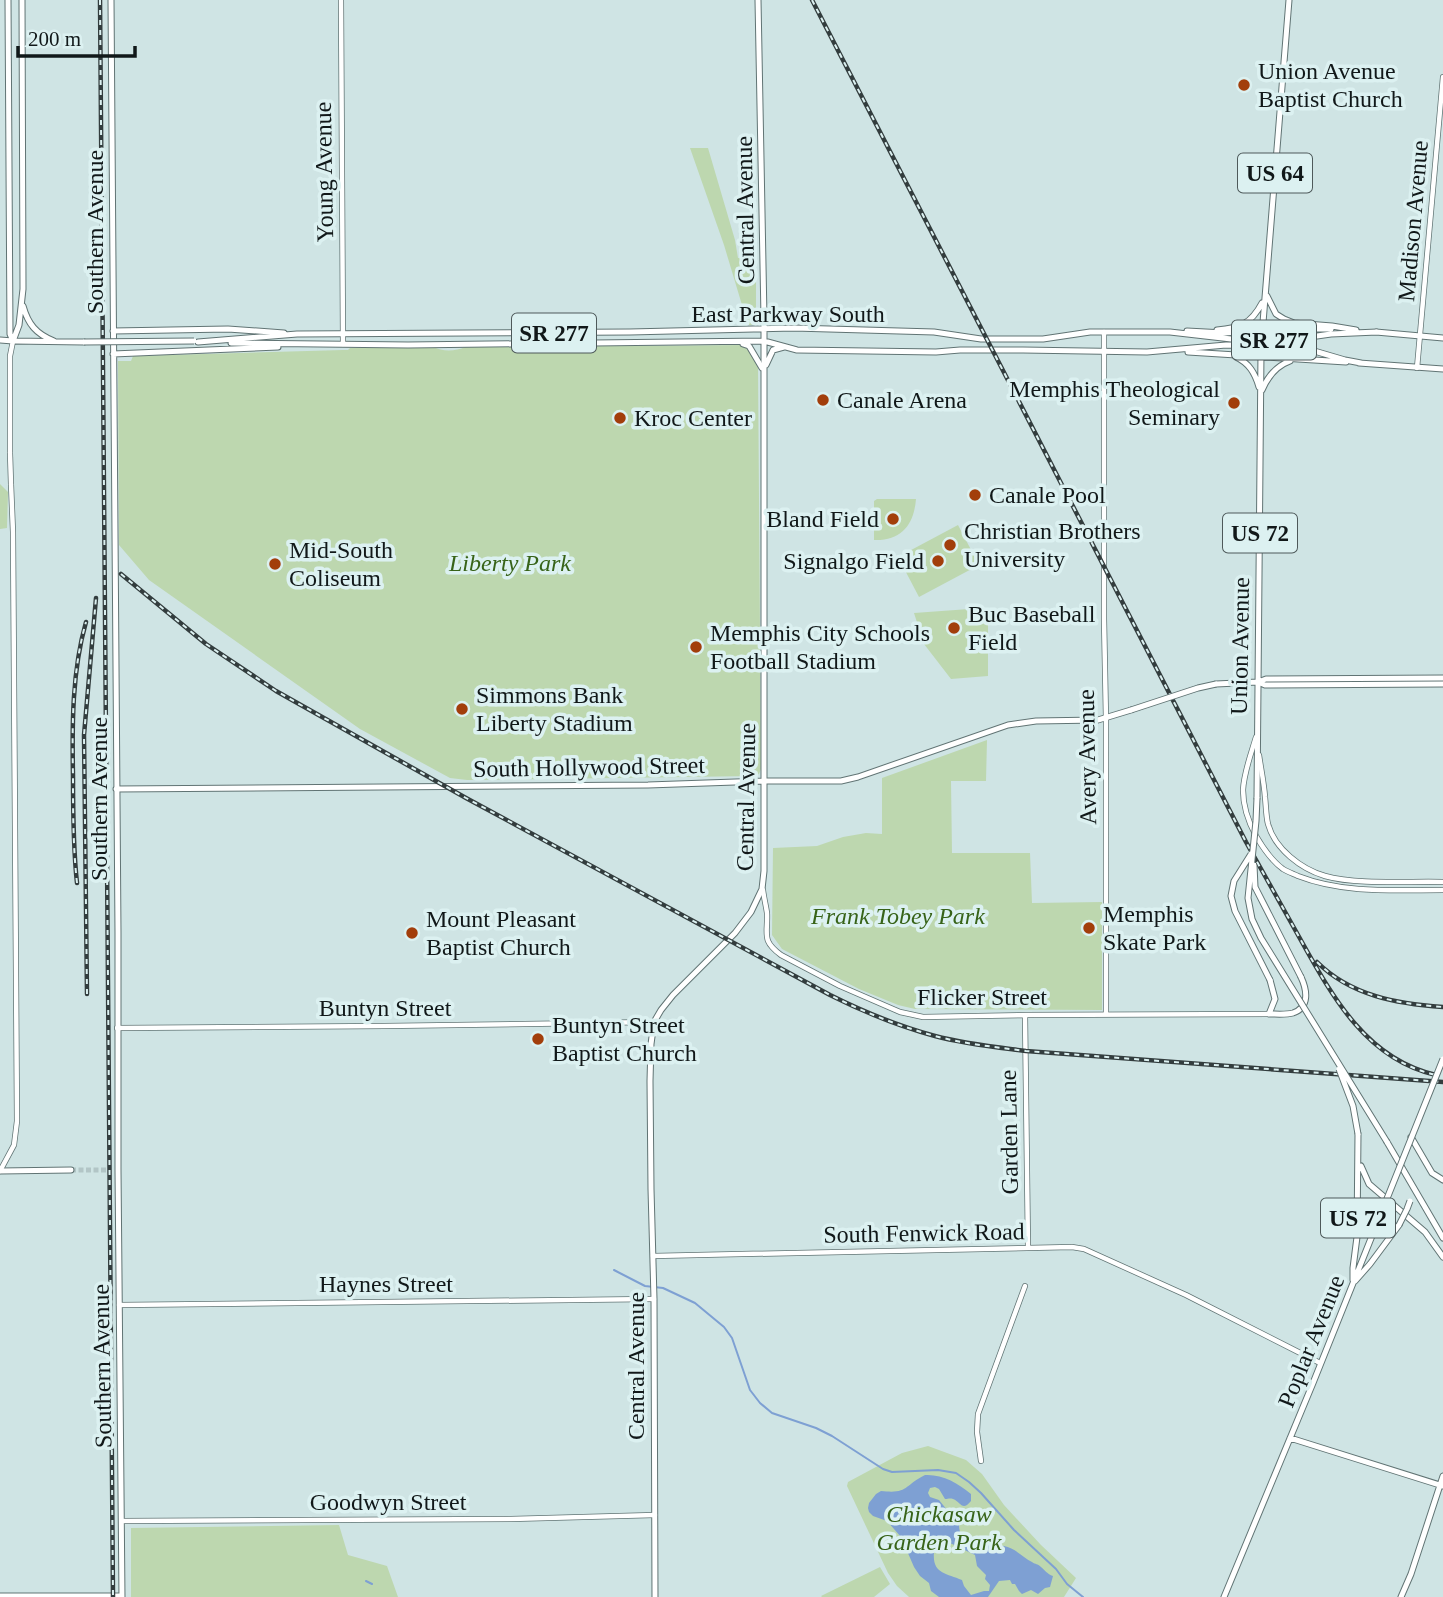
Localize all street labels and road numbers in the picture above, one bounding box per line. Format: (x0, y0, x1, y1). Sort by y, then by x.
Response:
street label: Young Avenue (310, 102, 338, 242)
street label: Central Avenue (731, 136, 759, 284)
street label: Madison Avenue (1393, 139, 1433, 303)
street label: Southern Avenue (82, 150, 108, 314)
road number: US 64 (1238, 154, 1312, 192)
street label: East Parkway South (691, 301, 885, 327)
road number: SR 277 (512, 314, 596, 352)
road number: SR 277 (1232, 320, 1316, 360)
road number: US 72 (1223, 513, 1297, 552)
street label: Union Avenue (1226, 577, 1254, 715)
street label: Avery Avenue (1073, 689, 1101, 825)
street label: Southern Avenue (86, 717, 112, 881)
street label: Central Avenue (732, 723, 760, 871)
street label: South Hollywood Street (473, 752, 706, 782)
street label: Flicker Street (917, 984, 1047, 1010)
street label: Buntyn Street (319, 995, 452, 1021)
street label: Garden Lane (995, 1069, 1023, 1195)
road number: US 72 (1321, 1198, 1395, 1238)
street label: South Fenwick Road (823, 1218, 1025, 1248)
street label: Haynes Street (319, 1271, 453, 1297)
street label: Poplar Avenue (1273, 1271, 1349, 1411)
street label: Southern Avenue (88, 1284, 116, 1448)
street label: Central Avenue (623, 1292, 649, 1440)
street label: Goodwyn Street (310, 1489, 467, 1515)

